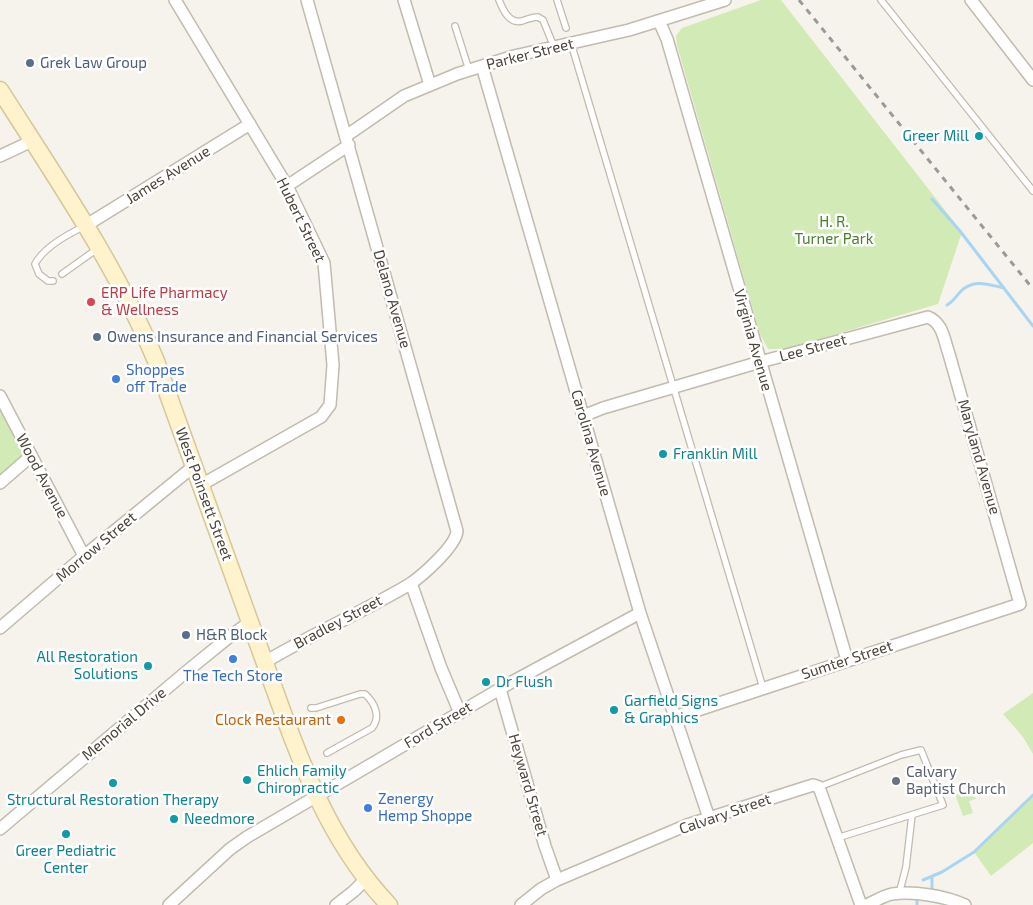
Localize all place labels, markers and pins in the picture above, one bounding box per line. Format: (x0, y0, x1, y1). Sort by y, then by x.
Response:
place label: Grek Law Group (40, 54, 147, 72)
marker: Grek Law Group (24, 57, 36, 69)
place label: Greer Mill (903, 127, 969, 145)
marker: Greer Mill (973, 130, 985, 142)
place label: ERP Life Pharmacy & Wellness (101, 284, 228, 319)
marker: ERP Life Pharmacy & Wellness (85, 296, 97, 308)
place label: Owens Insurance and Financial Services (107, 328, 378, 346)
marker: Owens Insurance and Financial Services (91, 331, 103, 343)
place label: Shoppes off Trade (126, 361, 187, 396)
marker: Shoppes off Trade (110, 373, 122, 385)
place label: Franklin Mill (673, 445, 757, 463)
marker: Franklin Mill (657, 448, 669, 460)
place label: H&R Block (196, 626, 267, 644)
marker: H&R Block (180, 629, 192, 641)
place label: All Restoration Solutions (36, 648, 138, 683)
marker: The Tech Store (227, 653, 239, 665)
marker: All Restoration Solutions (142, 660, 154, 672)
place label: The Tech Store (183, 667, 283, 685)
place label: Dr Flush (496, 673, 553, 691)
marker: Dr Flush (480, 676, 492, 688)
place label: Garfield Signs & Graphics (624, 692, 718, 727)
marker: Garfield Signs & Graphics (608, 704, 620, 716)
place label: Clock Restaurant (215, 711, 331, 729)
marker: Clock Restaurant (335, 714, 347, 726)
place label: Ehlich Family Chiropractic (257, 762, 347, 797)
place label: Calvary Baptist Church (906, 763, 1006, 798)
marker: Ehlich Family Chiropractic (241, 774, 253, 786)
marker: Calvary Baptist Church (890, 775, 902, 787)
marker: Structural Restoration Therapy (107, 777, 119, 789)
place label: Zenergy Hemp Shoppe (378, 790, 472, 825)
place label: Structural Restoration Therapy (7, 791, 219, 809)
marker: Zenergy Hemp Shoppe (362, 802, 374, 814)
place label: Needmore (184, 810, 255, 828)
marker: Needmore (168, 813, 180, 825)
marker: Greer Pediatric Center (60, 828, 72, 840)
place label: Greer Pediatric Center (16, 842, 116, 877)

